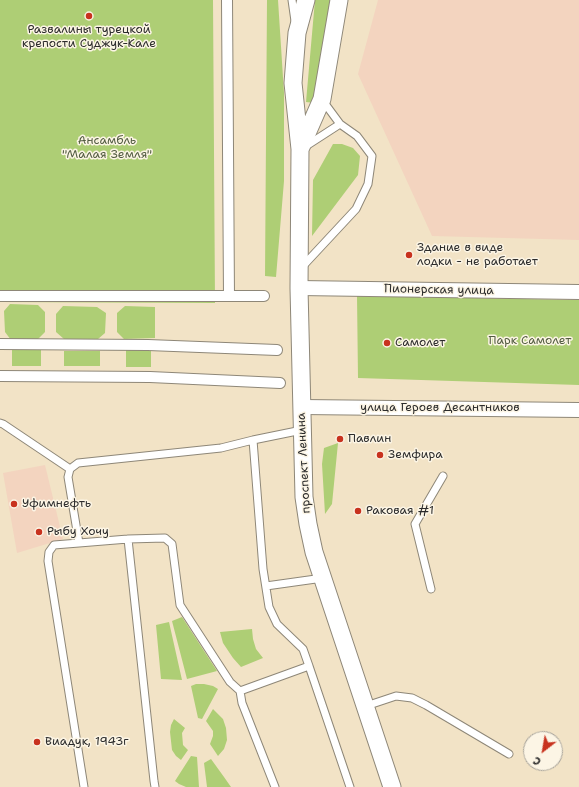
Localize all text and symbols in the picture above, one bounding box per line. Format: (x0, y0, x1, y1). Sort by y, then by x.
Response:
marker: Развалины турецкой крепости Суджук-Кале (84, 11, 94, 21)
place label: Развалины турецкой крепости Суджук-Кале (22, 23, 156, 51)
park label: Ансамбль "Малая Земля" (62, 134, 152, 162)
place label: Здание в виде лодки - не работает (417, 241, 538, 269)
marker: Здание в виде лодки - не работает (404, 250, 414, 260)
street label: Пионерская улица (384, 282, 494, 298)
park label: Парк Самолет (489, 334, 571, 348)
place label: Самолет (395, 336, 445, 350)
marker: Самолет (382, 338, 392, 348)
street label: улица Героев Десантников (360, 401, 520, 415)
street label: проспект Ленина (294, 412, 314, 514)
place label: Павлин (348, 432, 391, 446)
marker: Павлин (335, 434, 345, 444)
place label: Земфира (388, 448, 443, 462)
marker: Земфира (375, 450, 385, 460)
place label: Уфимнефть (22, 497, 91, 511)
marker: Уфимнефть (9, 499, 19, 509)
place label: Раковая #1 (366, 504, 434, 518)
marker: Раковая #1 (353, 506, 363, 516)
place label: Рыбу Хочу (47, 525, 109, 539)
marker: Рыбу Хочу (34, 527, 44, 537)
north arrow (523, 731, 563, 771)
place label: Виадук, 1943г (45, 735, 129, 749)
marker: Виадук, 1943г (32, 737, 42, 747)
text: С (530, 753, 544, 769)

